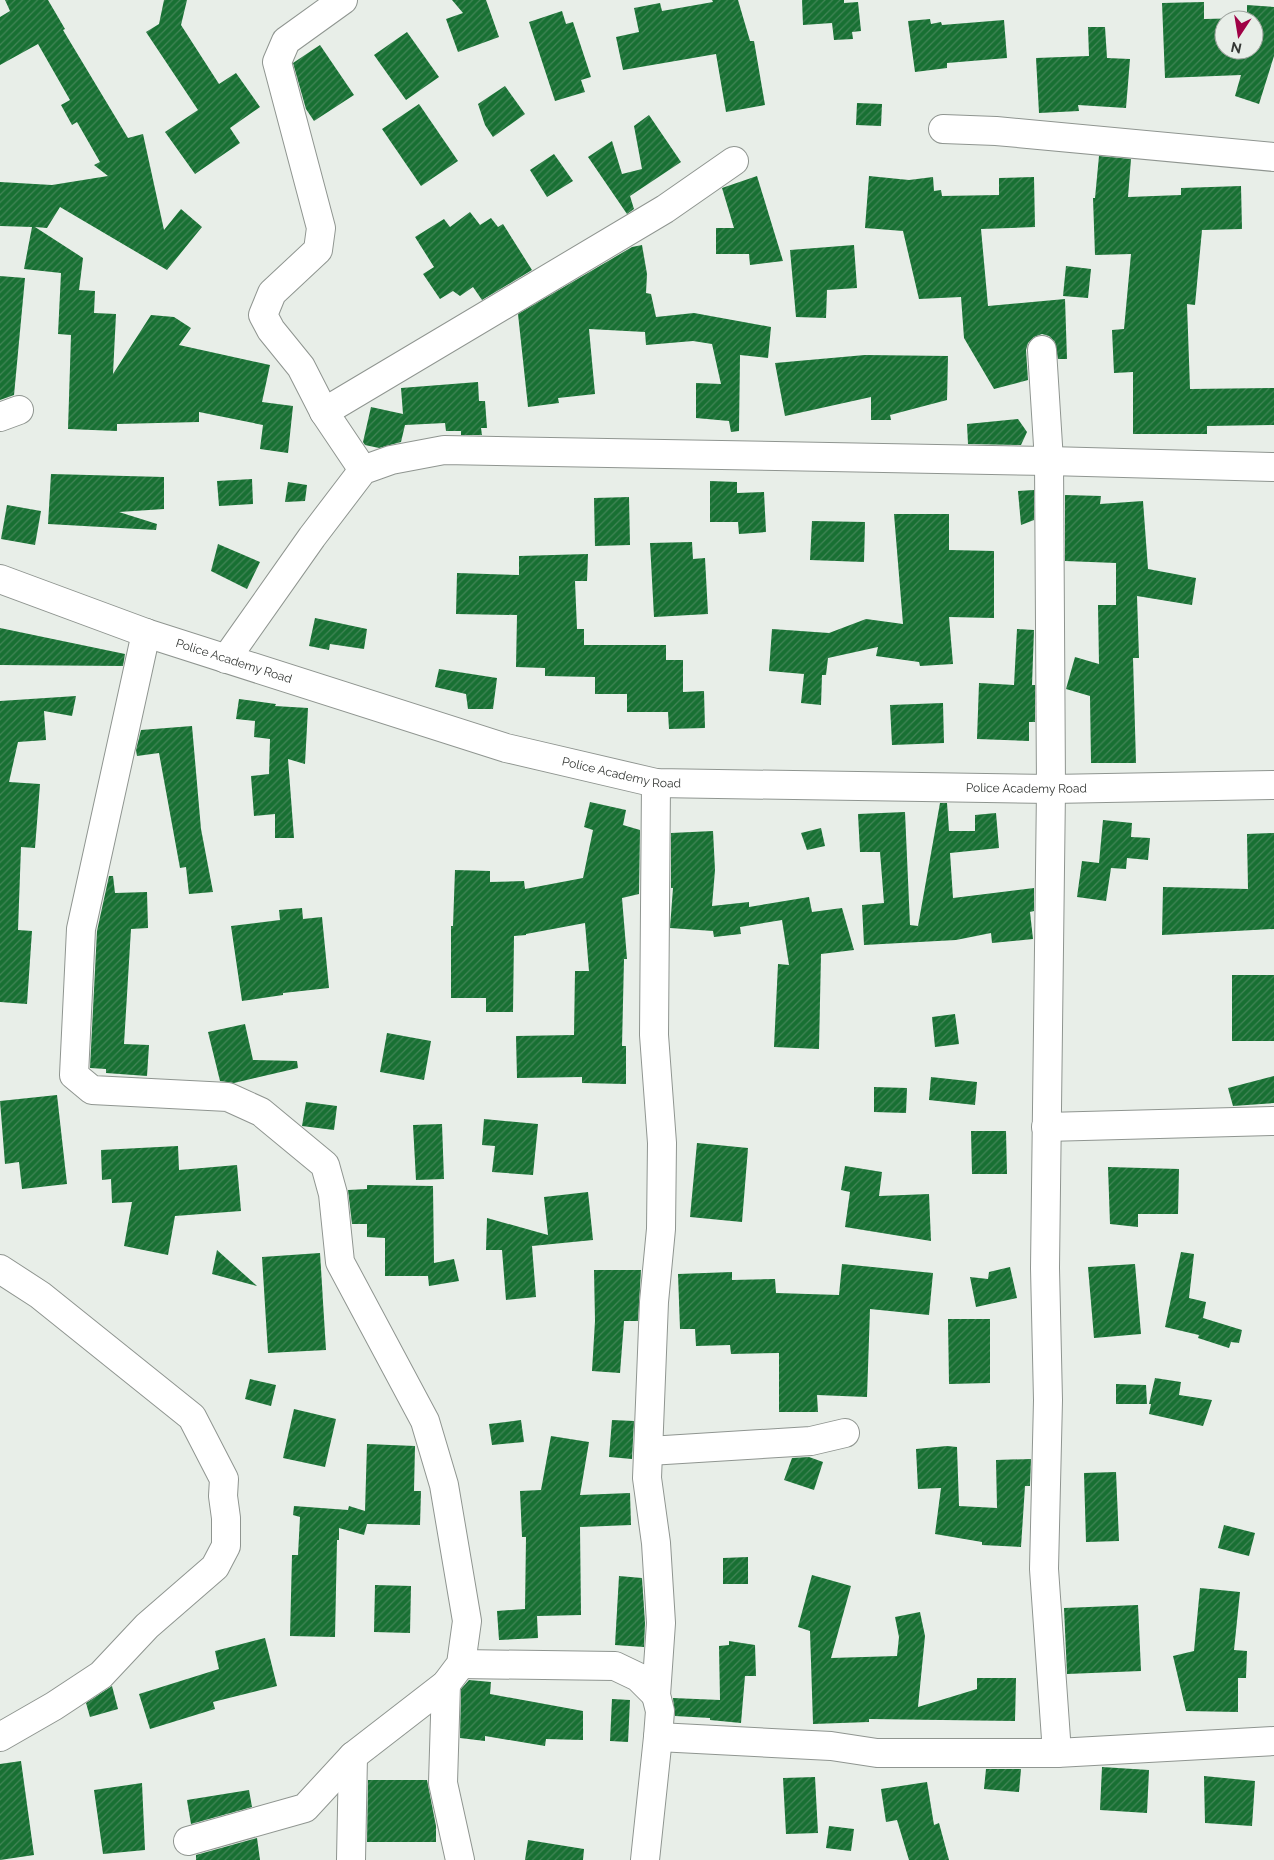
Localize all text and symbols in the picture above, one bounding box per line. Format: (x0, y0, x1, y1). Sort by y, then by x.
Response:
north arrow (1214, 10, 1264, 60)
text: N (1229, 39, 1243, 57)
street label: Police Academy Road (174, 636, 294, 686)
street label: Police Academy Road (561, 754, 681, 790)
street label: Police Academy Road (966, 781, 1087, 796)

